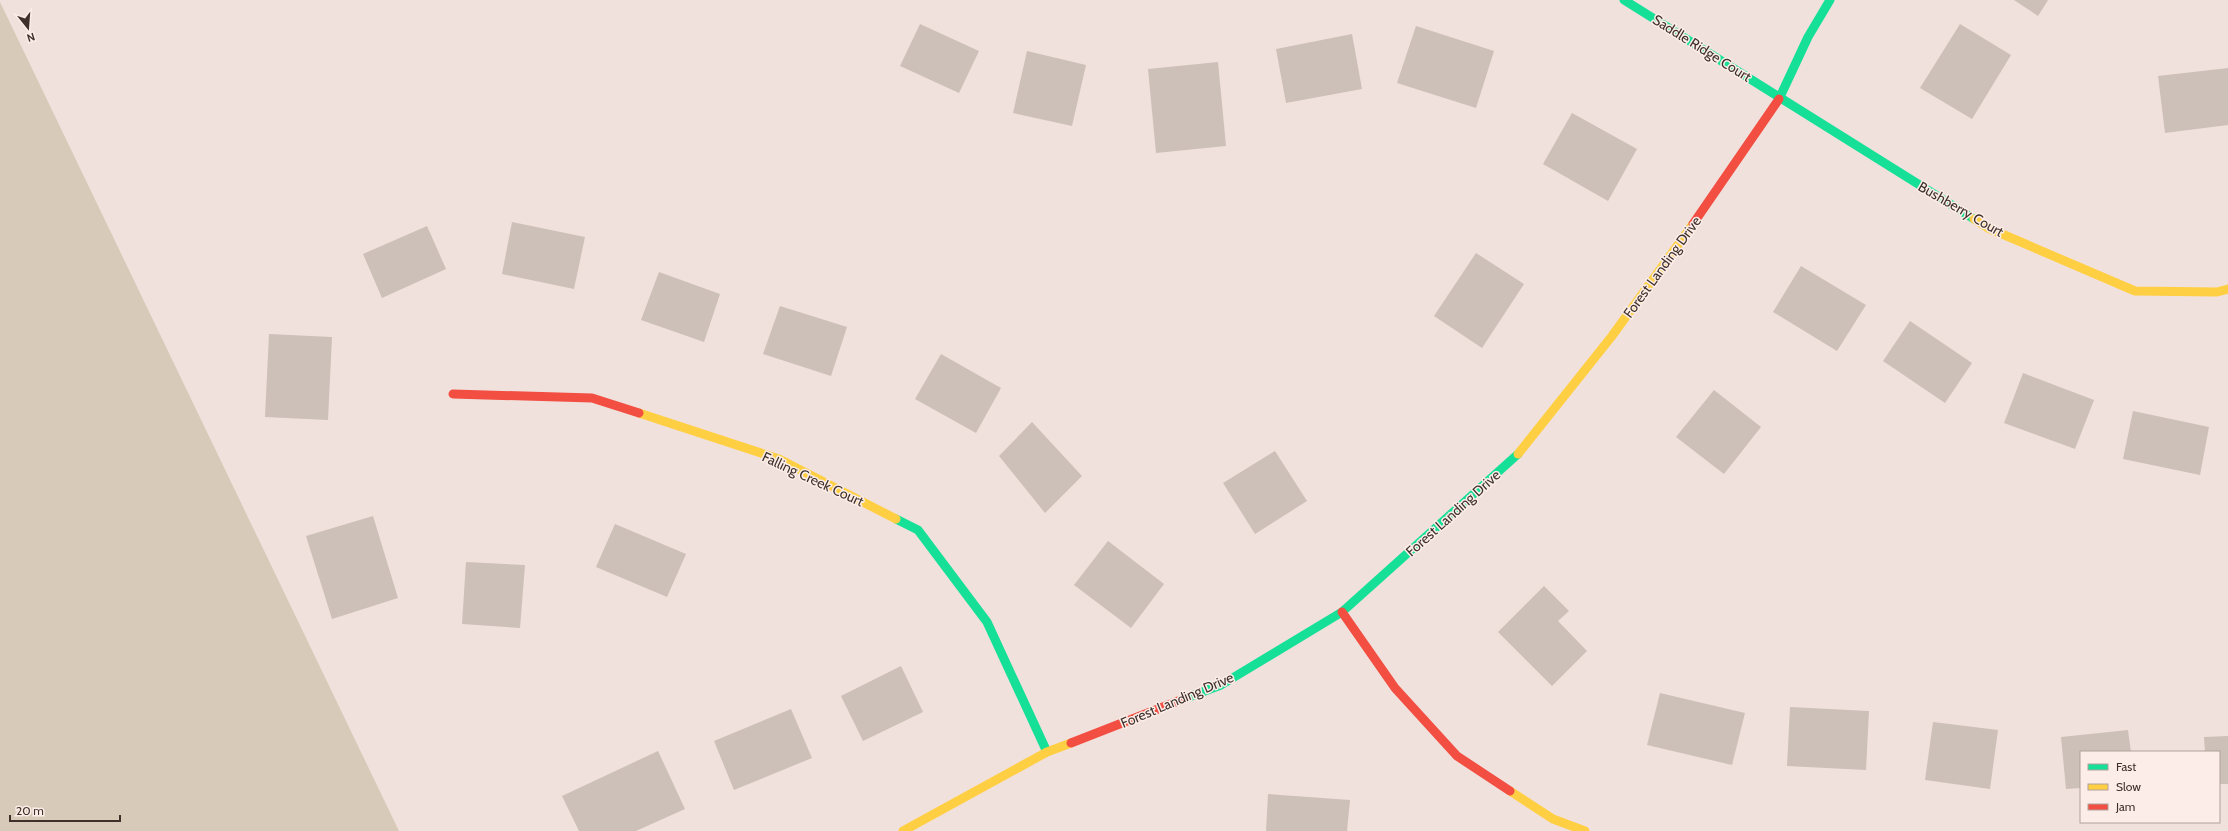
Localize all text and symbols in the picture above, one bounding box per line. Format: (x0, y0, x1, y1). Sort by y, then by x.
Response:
north arrow (8, 8, 48, 48)
street label: Saddle Ridge Court (1649, 10, 1755, 86)
text: N (25, 30, 37, 45)
street label: Bushberry Court (1915, 177, 2007, 241)
street label: Forest Landing Drive (1619, 213, 1705, 321)
street label: Falling Creek Court (759, 448, 867, 510)
street label: Forest Landing Drive (1402, 466, 1504, 560)
street label: Forest Landing Drive (1118, 668, 1236, 732)
legend (2080, 751, 2220, 823)
text: Fast (2116, 759, 2136, 774)
text: Slow (2116, 779, 2141, 794)
scale bar (10, 797, 120, 823)
text: Jam (2115, 799, 2135, 814)
text: 20 m (16, 803, 44, 818)

